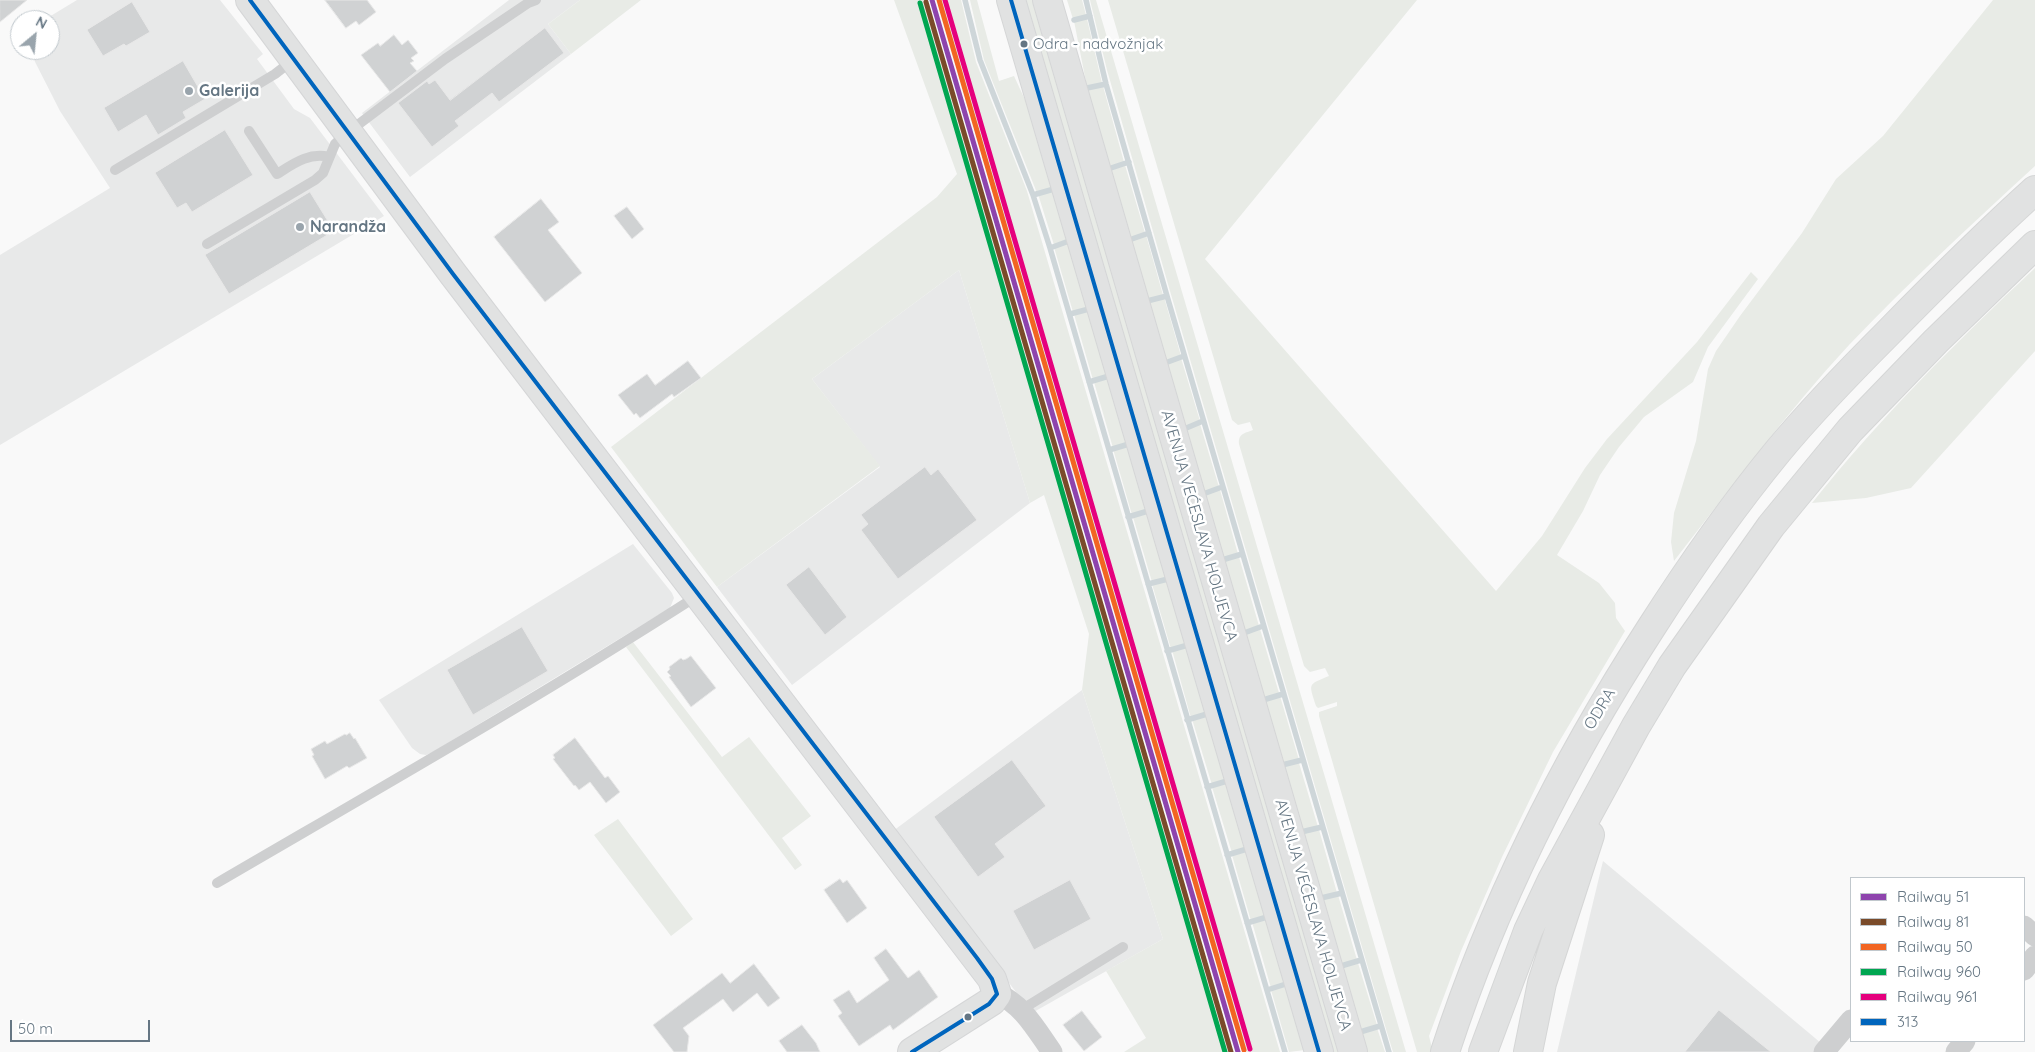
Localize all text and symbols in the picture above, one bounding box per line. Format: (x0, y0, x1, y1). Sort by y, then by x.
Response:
north arrow (10, 10, 60, 60)
text: N (33, 12, 50, 33)
place label: Odra - nadvožnjak (1033, 35, 1163, 53)
marker: Odra - nadvožnjak (1019, 39, 1029, 49)
place label: Galerija (199, 81, 259, 101)
marker: Galerija (183, 85, 195, 97)
place label: Narandža (310, 217, 386, 237)
marker: Narandža (294, 221, 306, 233)
street label: AVENIJA VEĆESLAVA HOLJEVCA (1157, 408, 1241, 644)
street label: ODRA (1580, 685, 1620, 733)
street label: AVENIJA VEĆESLAVA HOLJEVCA (1271, 797, 1355, 1033)
legend (1850, 877, 2025, 1042)
text: Railway 51 (1897, 887, 1969, 906)
text: Railway 81 (1897, 912, 1969, 931)
text: Railway 50 (1897, 937, 1973, 956)
text: Railway 960 (1897, 962, 1981, 981)
text: Railway 961 (1897, 987, 1978, 1006)
scale bar (12, 1010, 152, 1042)
unlabelled marker (963, 1012, 973, 1022)
text: 313 (1897, 1012, 1918, 1031)
text: 50 m (18, 1019, 53, 1038)

